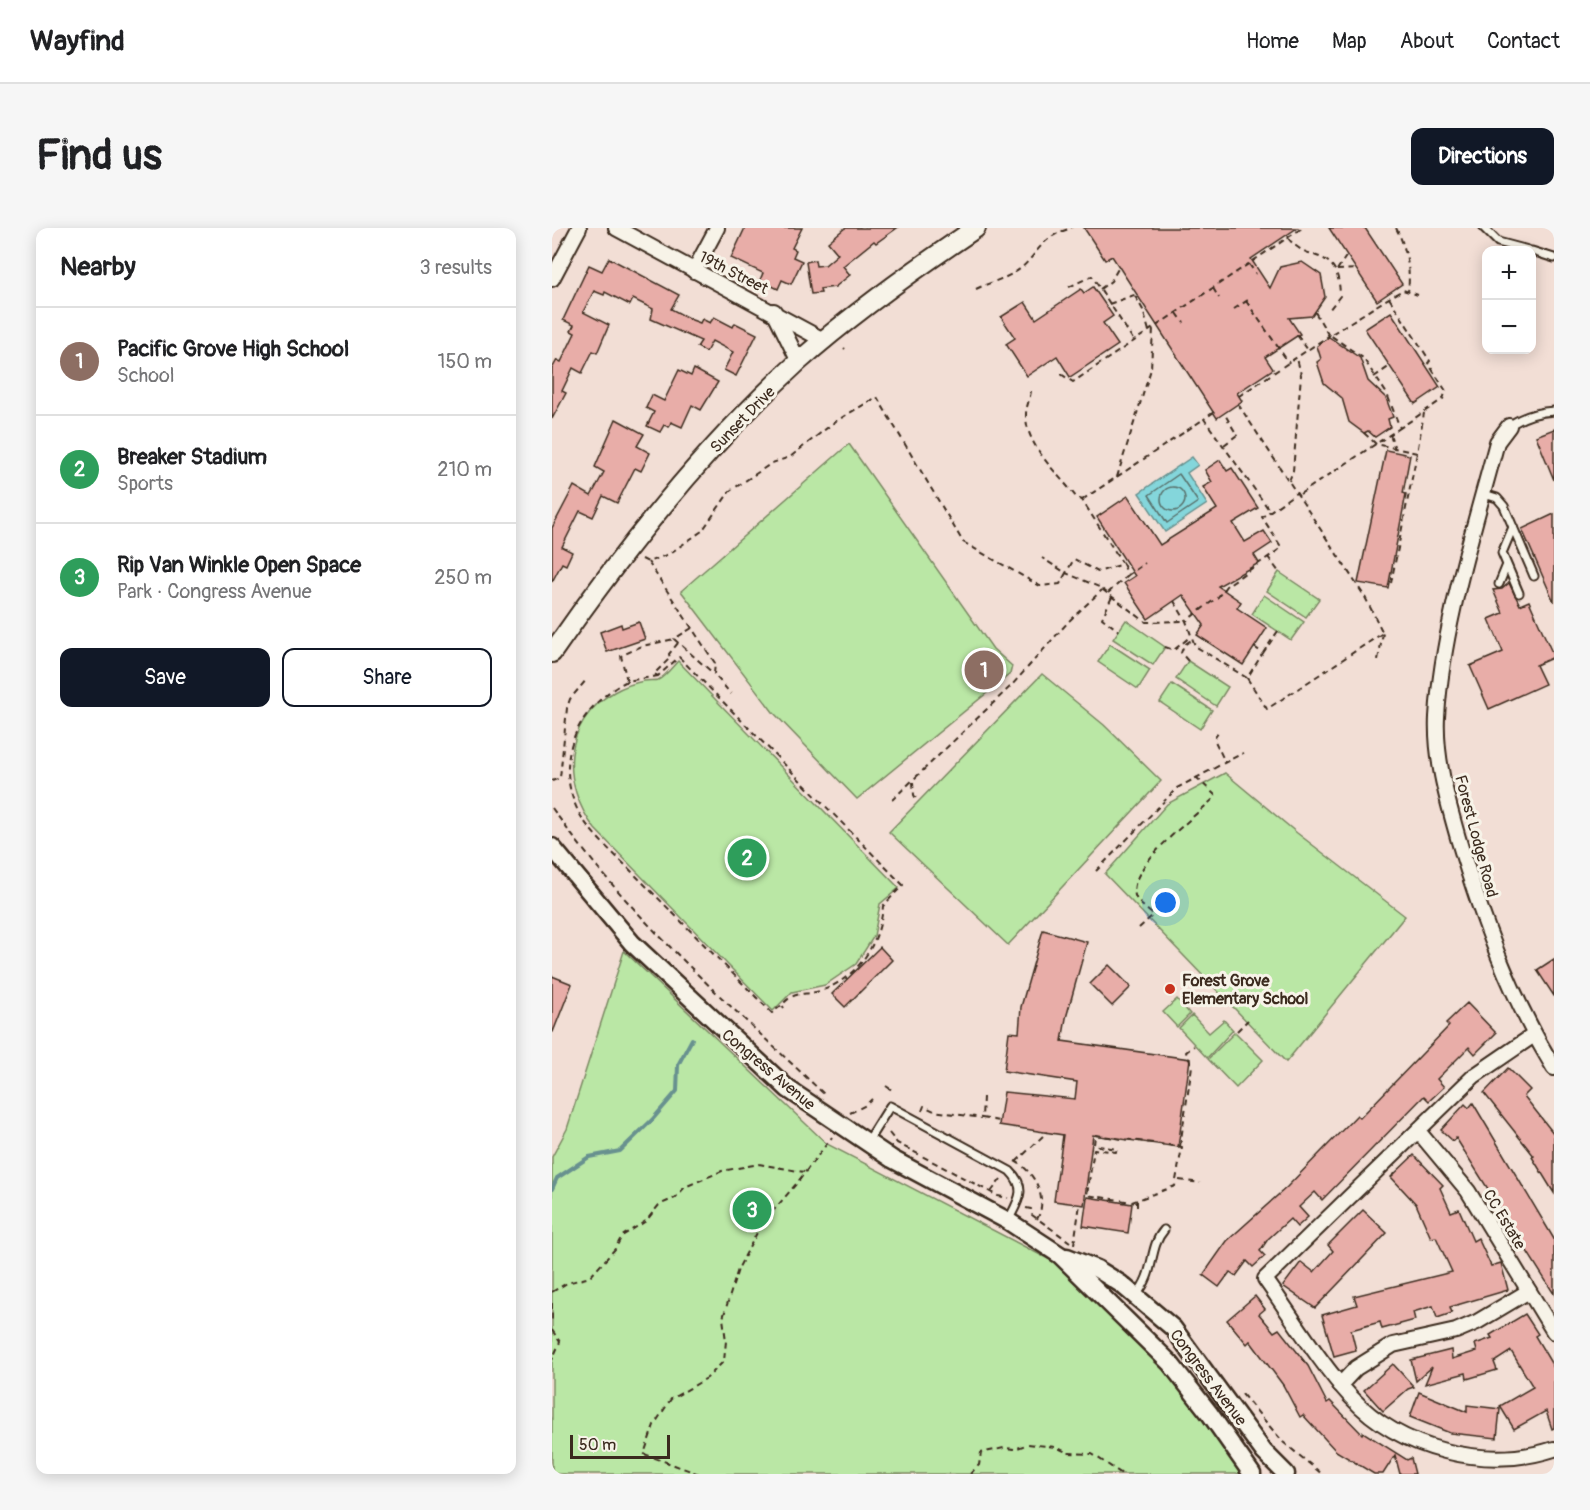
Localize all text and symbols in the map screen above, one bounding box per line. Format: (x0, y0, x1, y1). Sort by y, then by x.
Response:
text: Wayfind (30, 24, 125, 59)
text: Home (1246, 28, 1299, 55)
text: Map (1332, 28, 1367, 55)
text: About (1400, 28, 1454, 55)
text: Contact (1487, 28, 1560, 55)
button: Directions (1411, 128, 1554, 185)
text: Find us (36, 130, 162, 182)
map controls (1482, 246, 1536, 354)
button: + (1482, 246, 1536, 300)
street label: 19th Street (695, 247, 772, 299)
text: Nearby (60, 251, 136, 283)
text: 3 results (420, 255, 492, 280)
button: − (1482, 300, 1536, 354)
text: Pacific Grove High School (117, 335, 349, 363)
text: 1 (76, 349, 83, 374)
text: 150 m (438, 349, 492, 374)
text: School (117, 363, 174, 388)
street label: Sunset Drive (706, 382, 780, 457)
text: Breaker Stadium (117, 443, 267, 471)
text: 2 (74, 457, 85, 482)
text: 210 m (437, 457, 492, 482)
text: Sports (117, 471, 173, 496)
text: Rip Van Winkle Open Space (117, 551, 361, 579)
text: 3 (74, 565, 85, 590)
text: 250 m (434, 565, 492, 590)
text: Park · Congress Avenue (117, 579, 312, 604)
button: Save (60, 648, 270, 707)
button: Share (282, 648, 492, 707)
pin: 1 (964, 648, 1004, 692)
street label: Forest Lodge Road (1450, 773, 1502, 900)
pin: 2 (728, 836, 766, 880)
your location (1151, 888, 1180, 917)
place label: Forest Grove Elementary School (1182, 971, 1309, 1009)
marker: Forest Grove Elementary School (1163, 982, 1177, 996)
street label: Congress Avenue (718, 1025, 819, 1115)
street label: CC Estate (1478, 1186, 1530, 1253)
pin: 3 (732, 1188, 772, 1232)
street label: Congress Avenue (1165, 1325, 1251, 1430)
scale bar (570, 1432, 670, 1460)
text: 50 m (579, 1435, 616, 1455)

